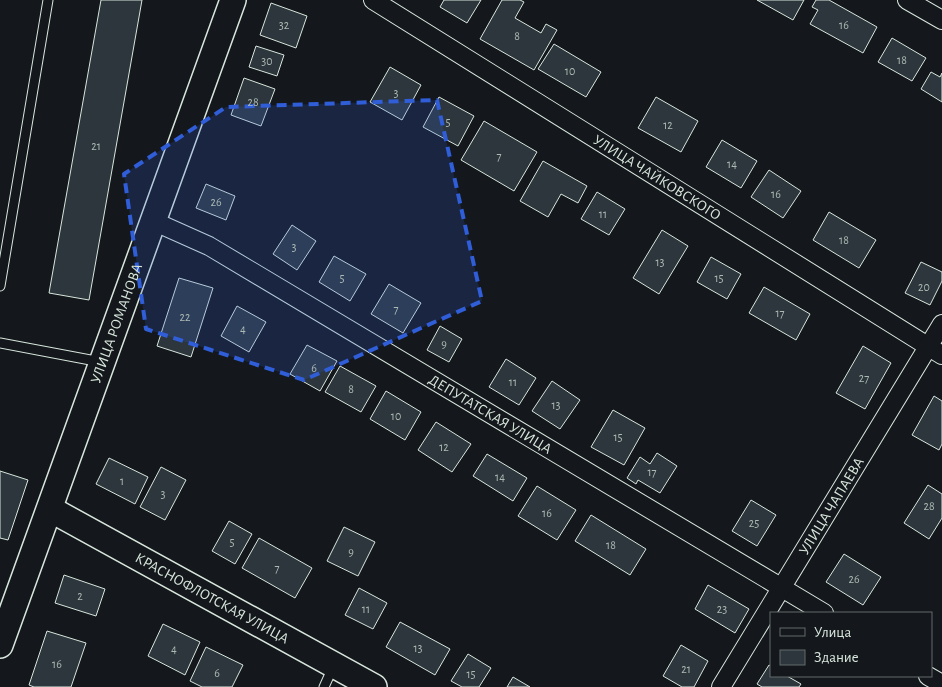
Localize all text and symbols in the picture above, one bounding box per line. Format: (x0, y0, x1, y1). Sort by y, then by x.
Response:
house number: 32 (279, 19, 290, 31)
house number: 16 (839, 19, 849, 31)
house number: 8 (514, 30, 520, 42)
house number: 18 (897, 54, 907, 66)
house number: 30 (261, 55, 273, 67)
house number: 10 (565, 65, 575, 77)
house number: 3 (394, 87, 399, 99)
house number: 28 (247, 96, 259, 108)
house number: 5 (445, 116, 451, 128)
house number: 12 (663, 119, 673, 131)
street label: УЛИЦА ЧАЙКОВСКОГО (590, 132, 724, 223)
house number: 21 (91, 140, 101, 152)
house number: 7 (496, 150, 502, 162)
house number: 14 (727, 158, 737, 170)
house number: 16 (771, 188, 781, 200)
house number: 26 (210, 196, 222, 208)
house number: 11 (599, 208, 607, 220)
house number: 18 (839, 234, 849, 246)
house number: 3 (292, 241, 297, 253)
house number: 13 (655, 256, 665, 268)
street label: УЛИЦА РОМАНОВА (88, 261, 145, 385)
house number: 5 (339, 272, 345, 284)
house number: 15 (714, 272, 724, 284)
house number: 20 (918, 281, 930, 293)
house number: 7 (393, 303, 399, 315)
house number: 17 (775, 307, 785, 319)
house number: 22 (180, 311, 191, 323)
house number: 4 (240, 323, 246, 335)
house number: 9 (441, 338, 447, 350)
house number: 6 (311, 362, 317, 374)
street label: ДЕПУТАТСКАЯ УЛИЦА (426, 372, 554, 457)
house number: 27 (859, 372, 869, 384)
house number: 11 (509, 376, 517, 388)
house number: 8 (348, 383, 354, 395)
house number: 13 (551, 399, 561, 411)
house number: 10 (391, 410, 401, 422)
house number: 15 (613, 431, 623, 443)
house number: 12 (439, 441, 449, 453)
street label: УЛИЦА ЧАПАЕВА (796, 455, 867, 557)
house number: 17 (647, 466, 657, 478)
house number: 14 (495, 471, 505, 483)
house number: 1 (120, 475, 124, 487)
house number: 3 (161, 488, 166, 500)
house number: 28 (923, 500, 935, 512)
house number: 16 (542, 507, 552, 519)
house number: 25 (749, 517, 759, 529)
house number: 5 (229, 536, 235, 548)
house number: 18 (606, 539, 616, 551)
house number: 9 (348, 546, 354, 558)
street label: КРАСНОФЛОТСКАЯ УЛИЦА (133, 550, 291, 647)
house number: 7 (274, 562, 280, 574)
house number: 26 (848, 573, 860, 585)
house number: 2 (77, 590, 83, 602)
house number: 11 (362, 603, 370, 615)
house number: 23 (717, 603, 727, 615)
legend (770, 612, 932, 677)
text: Улица (814, 625, 851, 640)
house number: 13 (413, 642, 423, 654)
house number: 4 (171, 643, 177, 655)
text: Здание (814, 650, 859, 665)
house number: 16 (52, 658, 62, 670)
house number: 21 (681, 663, 691, 675)
house number: 6 (214, 667, 220, 679)
house number: 15 (466, 668, 476, 680)

